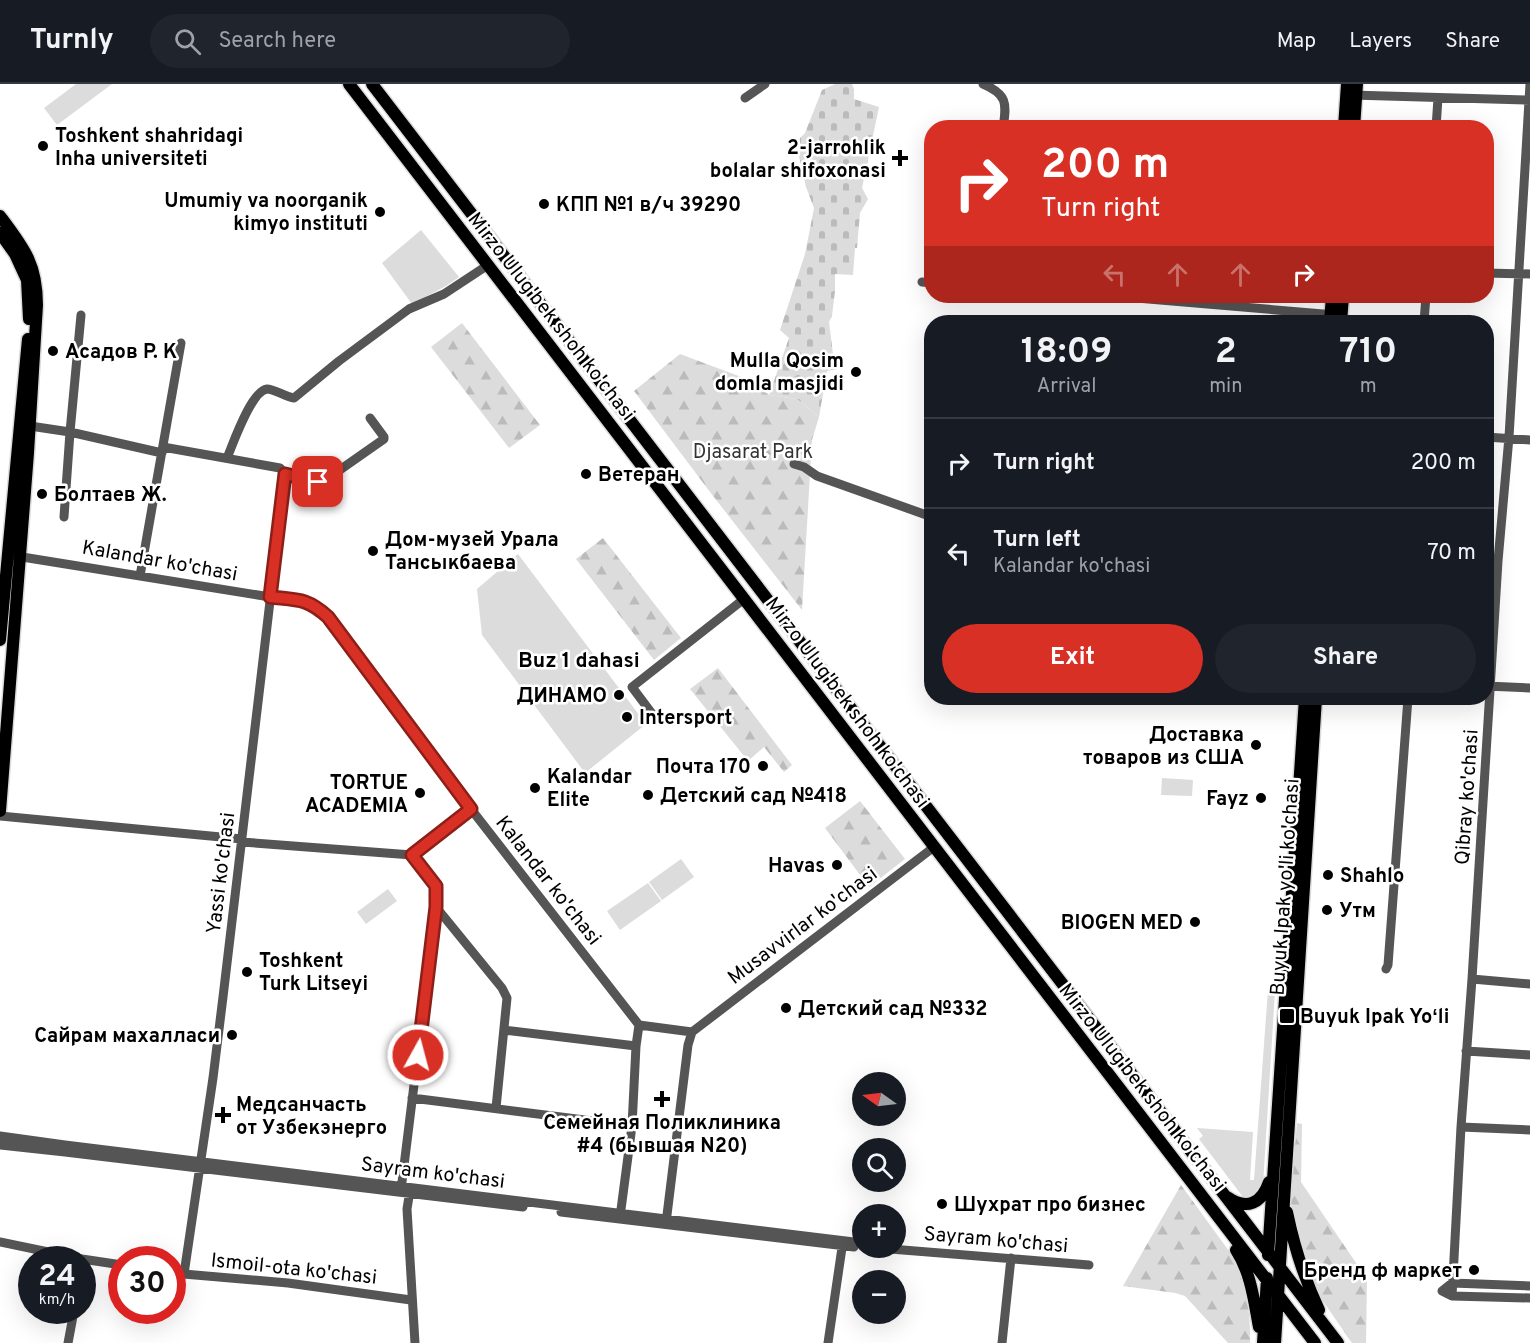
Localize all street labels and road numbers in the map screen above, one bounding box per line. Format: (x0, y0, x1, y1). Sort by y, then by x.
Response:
street label: Mirzo Ulug'bek shoh ko'chasi (461, 208, 640, 427)
street label: Kalandar ko'chasi (80, 536, 239, 588)
street label: Mirzo Ulug'bek shoh ko'chasi (758, 592, 934, 814)
street label: Qibray ko'chasi (1450, 729, 1486, 866)
street label: Buyuk Ipak yo'li ko'chasi (1265, 778, 1307, 997)
street label: Yassi ko'chasi (202, 811, 242, 936)
street label: Kalandar ko'chasi (489, 811, 606, 951)
street label: Musavvirlar ko'chasi (723, 862, 883, 991)
street label: Mirzo Ulug'bek shoh ko'chasi (1052, 979, 1231, 1198)
street label: Sayram ko'chasi (359, 1152, 506, 1196)
street label: Sayram ko'chasi (923, 1222, 1069, 1260)
street label: Ismoil-ota ko'chasi (209, 1248, 378, 1292)

